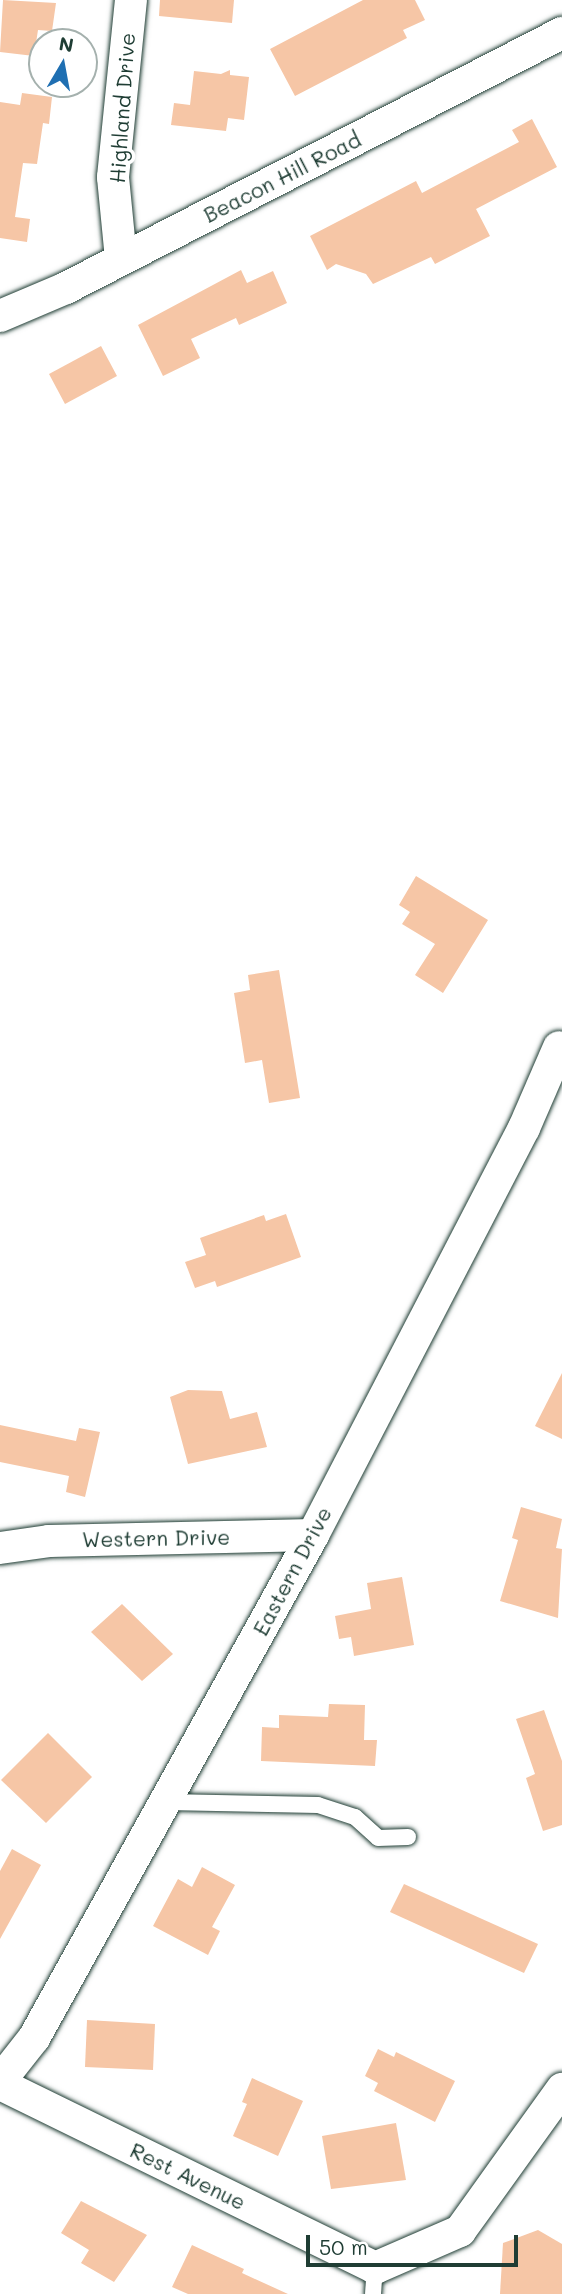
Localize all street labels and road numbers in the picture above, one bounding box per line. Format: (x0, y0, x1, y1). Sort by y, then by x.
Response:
street label: Highland Drive (104, 32, 140, 184)
street label: Beacon Hill Road (199, 126, 365, 228)
street label: Eastern Drive (248, 1502, 336, 1640)
street label: Western Drive (82, 1524, 230, 1552)
street label: Rest Avenue (126, 2137, 250, 2215)

